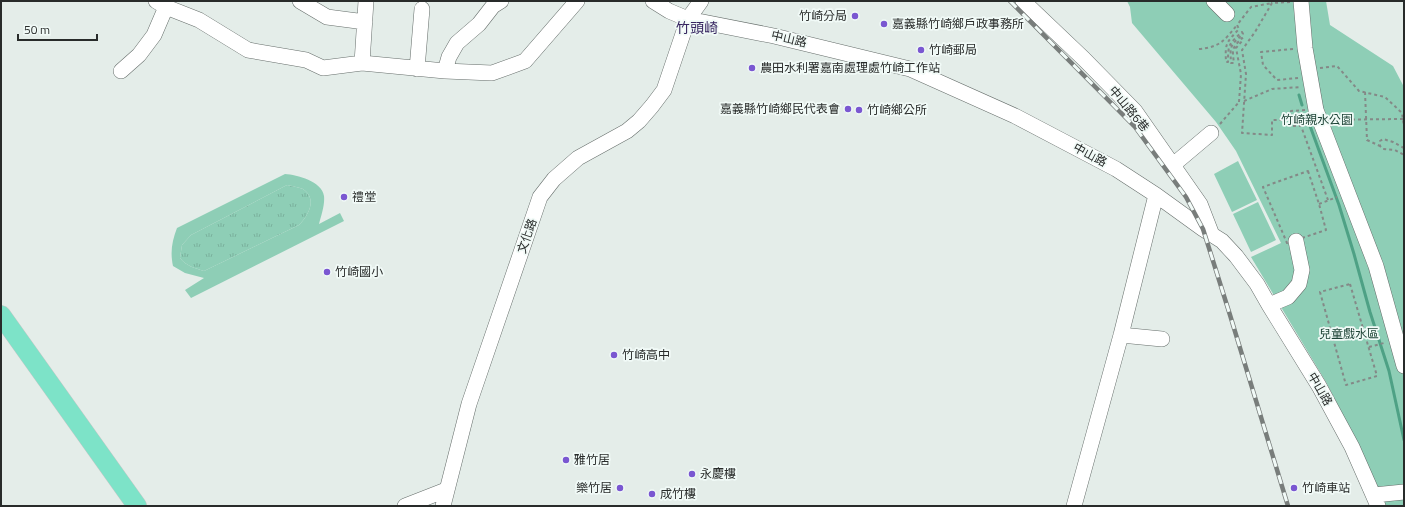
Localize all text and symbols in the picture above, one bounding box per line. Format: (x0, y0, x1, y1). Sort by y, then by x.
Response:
place label: 竹崎分局 (799, 6, 847, 25)
marker: 竹崎分局 (850, 11, 860, 21)
place label: 嘉義縣竹崎鄉戶政事務所 (892, 14, 1024, 33)
scale bar (18, 16, 97, 42)
district label: 竹頭崎 (676, 17, 718, 38)
marker: 嘉義縣竹崎鄉戶政事務所 (879, 19, 889, 29)
text: 50 m (24, 20, 50, 39)
street label: 中山路 (769, 25, 809, 52)
place label: 竹崎郵局 (929, 40, 977, 59)
marker: 竹崎郵局 (916, 45, 926, 55)
place label: 農田水利署嘉南處理處竹崎工作站 (760, 58, 940, 77)
marker: 農田水利署嘉南處理處竹崎工作站 (747, 63, 757, 73)
street label: 中山路6巷 (1105, 82, 1154, 136)
place label: 嘉義縣竹崎鄉民代表會 (720, 99, 840, 118)
place label: 竹崎鄉公所 (867, 100, 927, 119)
marker: 嘉義縣竹崎鄉民代表會 (843, 104, 853, 114)
marker: 竹崎鄉公所 (854, 105, 864, 115)
park label: 竹崎親水公園 (1281, 110, 1353, 129)
street label: 中山路 (1070, 138, 1111, 171)
place label: 禮堂 (352, 187, 376, 206)
marker: 禮堂 (339, 192, 349, 202)
street label: 文化路 (512, 216, 541, 256)
place label: 竹崎國小 (335, 262, 383, 281)
marker: 竹崎國小 (322, 267, 332, 277)
park label: 兒童戲水區 (1319, 324, 1379, 343)
place label: 竹崎高中 (622, 345, 670, 364)
marker: 竹崎高中 (609, 350, 619, 360)
street label: 中山路 (1303, 368, 1338, 409)
place label: 雅竹居 (574, 450, 610, 469)
marker: 雅竹居 (561, 455, 571, 465)
place label: 永慶樓 (700, 464, 736, 483)
marker: 永慶樓 (687, 469, 697, 479)
place label: 樂竹居 (576, 478, 612, 497)
place label: 竹崎車站 (1302, 478, 1350, 497)
marker: 樂竹居 (615, 483, 625, 493)
marker: 竹崎車站 (1289, 483, 1299, 493)
place label: 成竹樓 (660, 484, 696, 503)
marker: 成竹樓 (647, 489, 657, 499)

